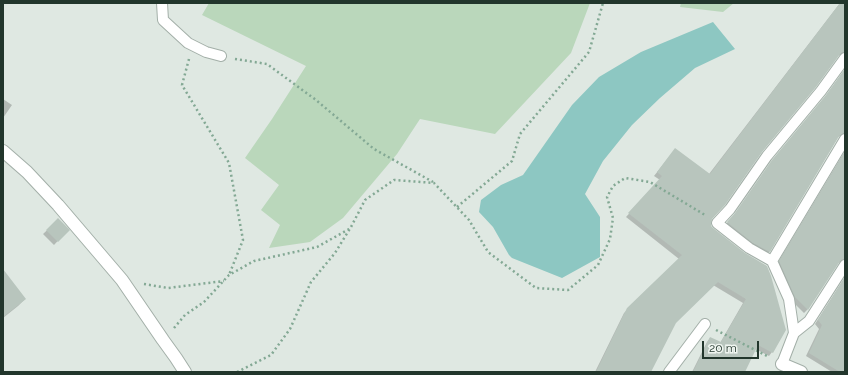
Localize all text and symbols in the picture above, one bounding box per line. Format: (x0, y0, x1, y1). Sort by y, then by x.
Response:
scale bar (704, 333, 761, 359)
text: 20 m (709, 341, 737, 355)

